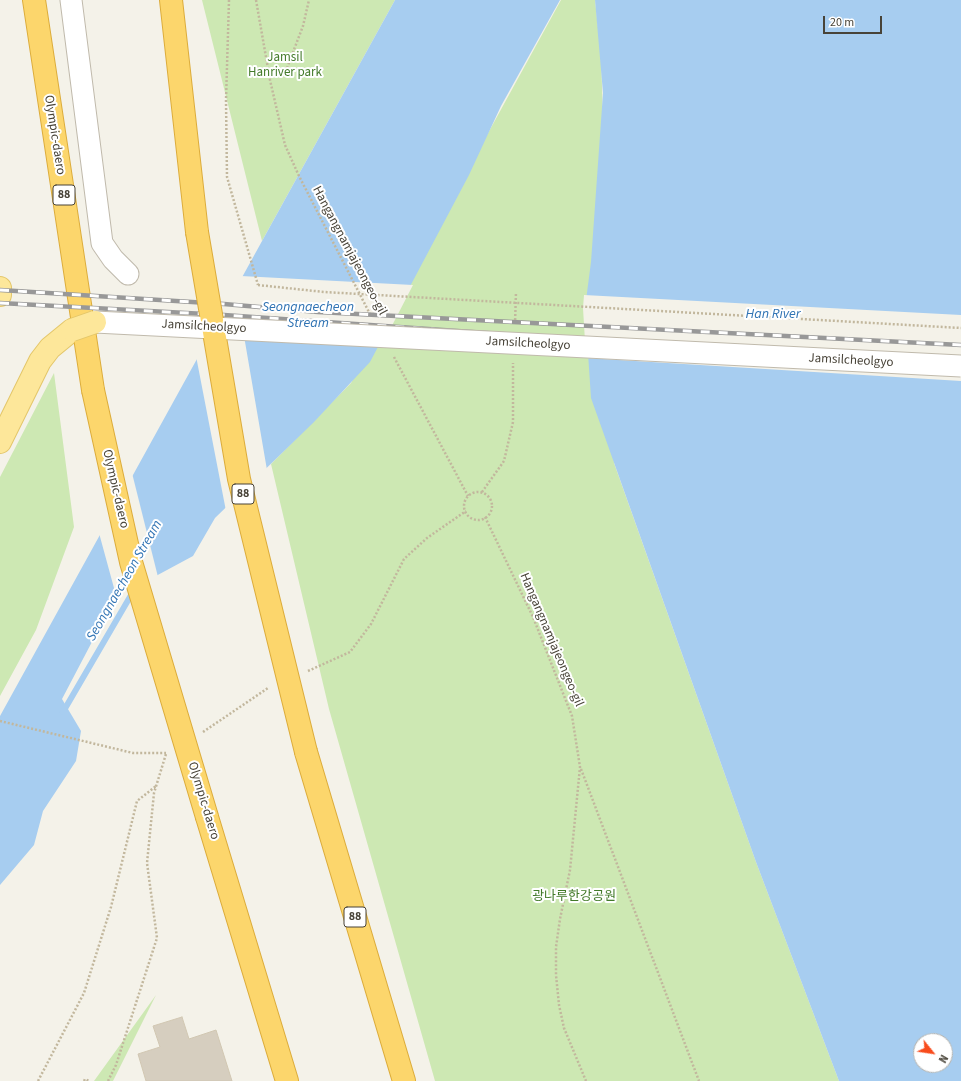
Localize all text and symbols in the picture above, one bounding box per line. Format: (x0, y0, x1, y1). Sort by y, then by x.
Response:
scale bar (825, 8, 884, 34)
text: 20 m (830, 14, 854, 31)
park label: Jamsil Hanriver park (248, 50, 322, 81)
street label: Olympic-daero (40, 94, 68, 176)
street label: Hangangnamjajeongeo-gil (308, 184, 390, 318)
road number: 88 (53, 185, 75, 205)
water label: Seongnaecheon Stream (262, 300, 354, 332)
water label: Han River (745, 307, 801, 323)
street label: Jamsilcheolgyo (161, 317, 247, 337)
street label: Jamsilcheolgyo (485, 334, 571, 354)
street label: Jamsilcheolgyo (808, 351, 894, 371)
street label: Olympic-daero (98, 448, 132, 530)
road number: 88 (232, 484, 254, 504)
water label: Seongnaecheon Stream (84, 518, 166, 644)
street label: Hangangnamjajeongeo-gil (516, 571, 586, 709)
street label: Olympic-daero (184, 760, 222, 842)
park label: 광나루한강공원 (532, 889, 616, 905)
road number: 88 (344, 907, 366, 927)
north arrow (913, 1033, 953, 1073)
text: N (935, 1052, 951, 1066)

